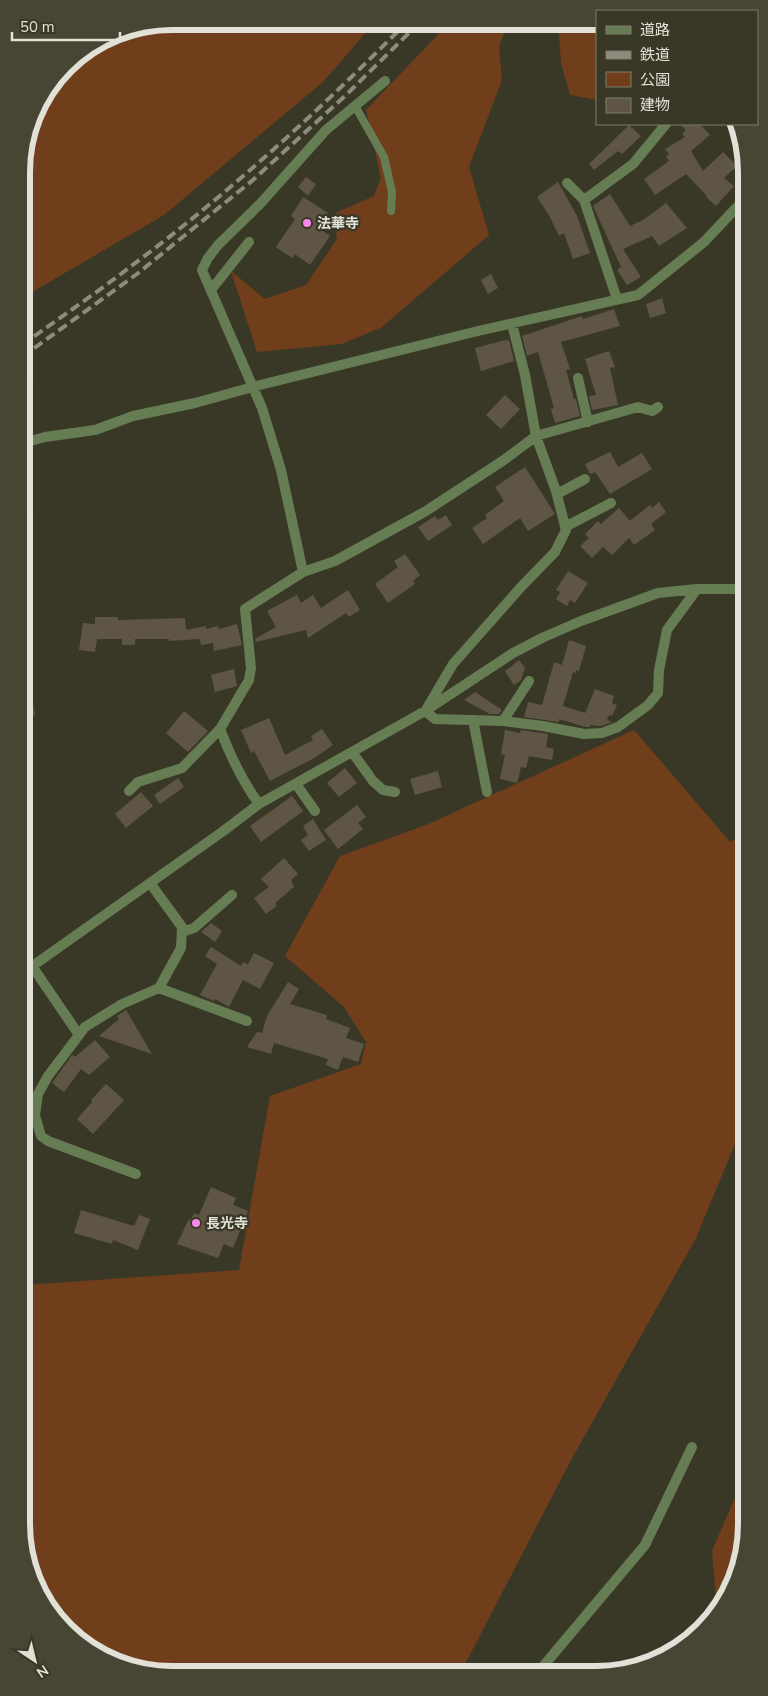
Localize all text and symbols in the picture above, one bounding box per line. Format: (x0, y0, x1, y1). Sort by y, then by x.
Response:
scale bar (12, 10, 120, 42)
legend (596, 10, 758, 125)
text: 50 m (20, 17, 55, 37)
text: 道路 (640, 20, 670, 40)
text: 鉄道 (640, 45, 670, 65)
text: 公園 (640, 70, 670, 90)
text: 建物 (640, 95, 670, 115)
place label: 法華寺 (317, 214, 359, 233)
marker: 法華寺 (301, 217, 313, 229)
place label: 長光寺 (206, 1214, 248, 1233)
marker: 長光寺 (190, 1217, 202, 1229)
north arrow (10, 1636, 60, 1686)
text: N (32, 1660, 52, 1682)

